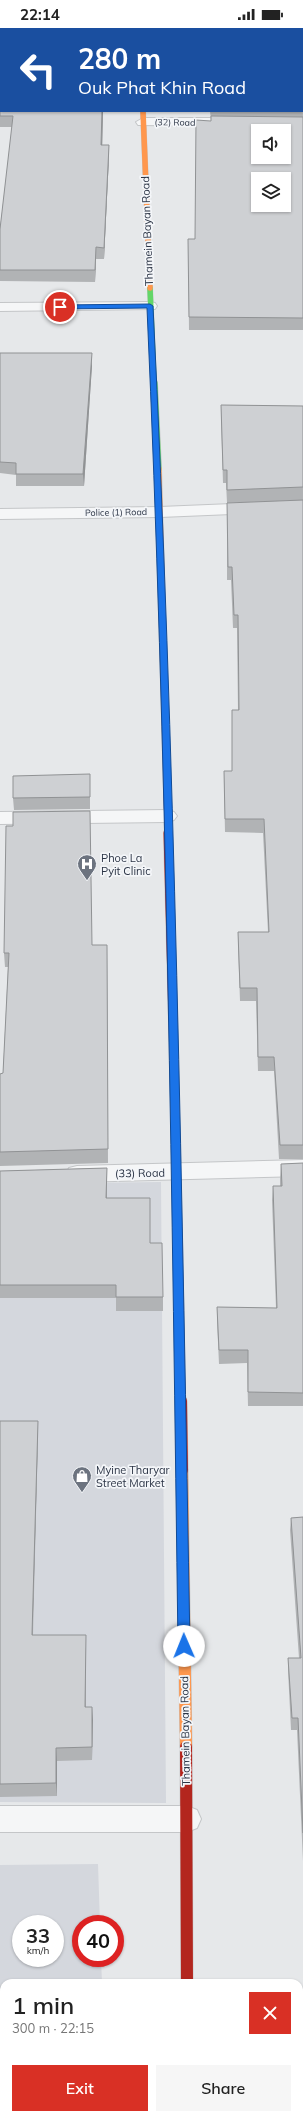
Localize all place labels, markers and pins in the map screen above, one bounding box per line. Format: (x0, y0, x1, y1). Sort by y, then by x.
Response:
pin (43, 290, 77, 324)
place label: Phoe La Pyit Clinic (101, 851, 151, 878)
hospital icon: Phoe La Pyit Clinic (76, 853, 98, 881)
place label: Myine Tharyar Street Market (96, 1463, 170, 1490)
shop icon: Myine Tharyar Street Market (71, 1465, 93, 1493)

